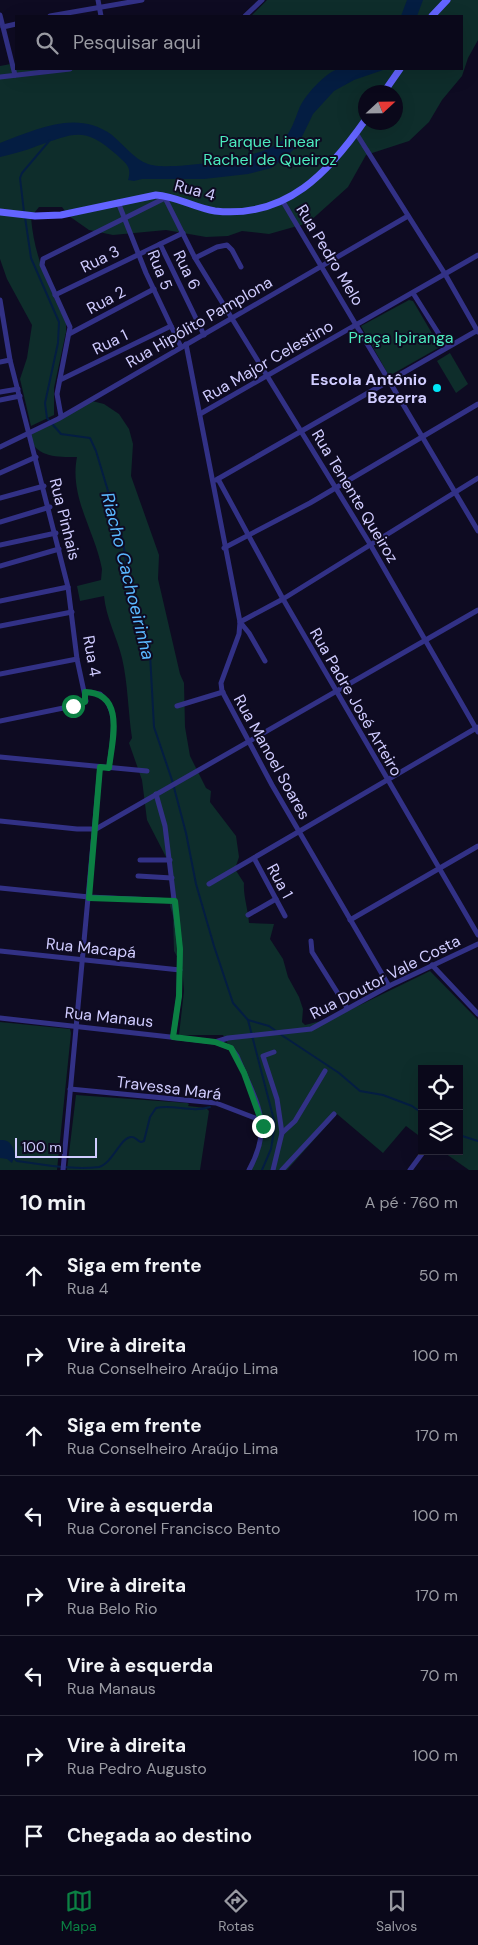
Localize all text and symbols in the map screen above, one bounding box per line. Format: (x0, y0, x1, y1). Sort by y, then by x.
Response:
search box (15, 15, 463, 70)
icon: search (33, 29, 61, 57)
text: Pesquisar aqui (73, 30, 201, 55)
north arrow (358, 85, 403, 130)
park label: Parque Linear Rachel de Queiroz (203, 131, 337, 170)
street label: Rua 4 (172, 175, 218, 206)
street label: Rua Pedro Melo (292, 201, 368, 309)
street label: Rua 3 (77, 241, 123, 277)
street label: Rua 5 (143, 247, 177, 293)
street label: Rua 6 (168, 247, 206, 293)
street label: Rua Hipólito Pamplona (122, 271, 276, 373)
street label: Rua 2 (83, 281, 129, 319)
street label: Rua Major Celestino (199, 315, 337, 407)
street label: Rua 1 (89, 325, 131, 359)
park label: Praça Ipiranga (348, 327, 454, 348)
place label: Escola Antônio Bezerra (311, 369, 427, 408)
marker: Escola Antônio Bezerra (431, 382, 443, 394)
street label: Rua Tenente Queiroz (307, 425, 403, 567)
street label: Rua Pinhais (45, 476, 85, 562)
water label: Riacho Cachoeirinha (96, 490, 160, 662)
street label: Rua Padre José Arteiro (305, 624, 407, 780)
street label: Rua 4 (78, 634, 106, 678)
street label: Rua Manoel Soares (229, 691, 315, 823)
route start (62, 695, 85, 718)
street label: Rua 1 (262, 860, 298, 902)
street label: Rua Doutor Vale Costa (306, 930, 464, 1024)
street label: Rua Macapá (45, 933, 137, 963)
street label: Rua Manaus (64, 1002, 154, 1032)
map controls (418, 1065, 463, 1155)
button: locate (418, 1065, 463, 1110)
street label: Travessa Mará (115, 1071, 223, 1105)
button: layers (418, 1110, 463, 1155)
route end (252, 1115, 275, 1138)
scale bar (15, 1135, 98, 1158)
text: 100 m (22, 1138, 62, 1156)
text: 10 min (20, 1189, 86, 1217)
text: A pé · 760 m (365, 1192, 458, 1213)
text: Siga em frente (67, 1253, 202, 1278)
icon: ahead (20, 1262, 48, 1290)
text: 50 m (419, 1265, 458, 1286)
text: Rua 4 (67, 1278, 108, 1299)
text: Vire à direita (67, 1333, 186, 1358)
icon: right (20, 1342, 48, 1370)
text: 100 m (413, 1345, 458, 1366)
text: Rua Conselheiro Araújo Lima (67, 1358, 278, 1379)
text: Siga em frente (67, 1413, 202, 1438)
icon: ahead (20, 1422, 48, 1450)
text: 170 m (415, 1425, 458, 1446)
text: Rua Conselheiro Araújo Lima (67, 1438, 278, 1459)
text: Vire à esquerda (67, 1493, 213, 1518)
icon: left (20, 1502, 48, 1530)
text: 100 m (413, 1505, 458, 1526)
text: Rua Coronel Francisco Bento (67, 1518, 281, 1539)
text: Vire à direita (67, 1573, 186, 1598)
icon: right (20, 1582, 48, 1610)
text: 170 m (415, 1585, 458, 1606)
text: Rua Belo Rio (67, 1598, 158, 1619)
text: Vire à esquerda (67, 1653, 213, 1678)
icon: left (20, 1662, 48, 1690)
text: 70 m (420, 1665, 458, 1686)
text: Rua Manaus (67, 1678, 156, 1699)
text: Vire à direita (67, 1733, 186, 1758)
icon: right (20, 1742, 48, 1770)
text: 100 m (413, 1745, 458, 1766)
text: Rua Pedro Augusto (67, 1758, 207, 1779)
icon: arrive (20, 1822, 48, 1850)
text: Chegada ao destino (67, 1823, 252, 1848)
tab: Mapa (61, 1887, 97, 1935)
tab: Rotas (218, 1887, 254, 1935)
tab: Salvos (376, 1887, 417, 1935)

